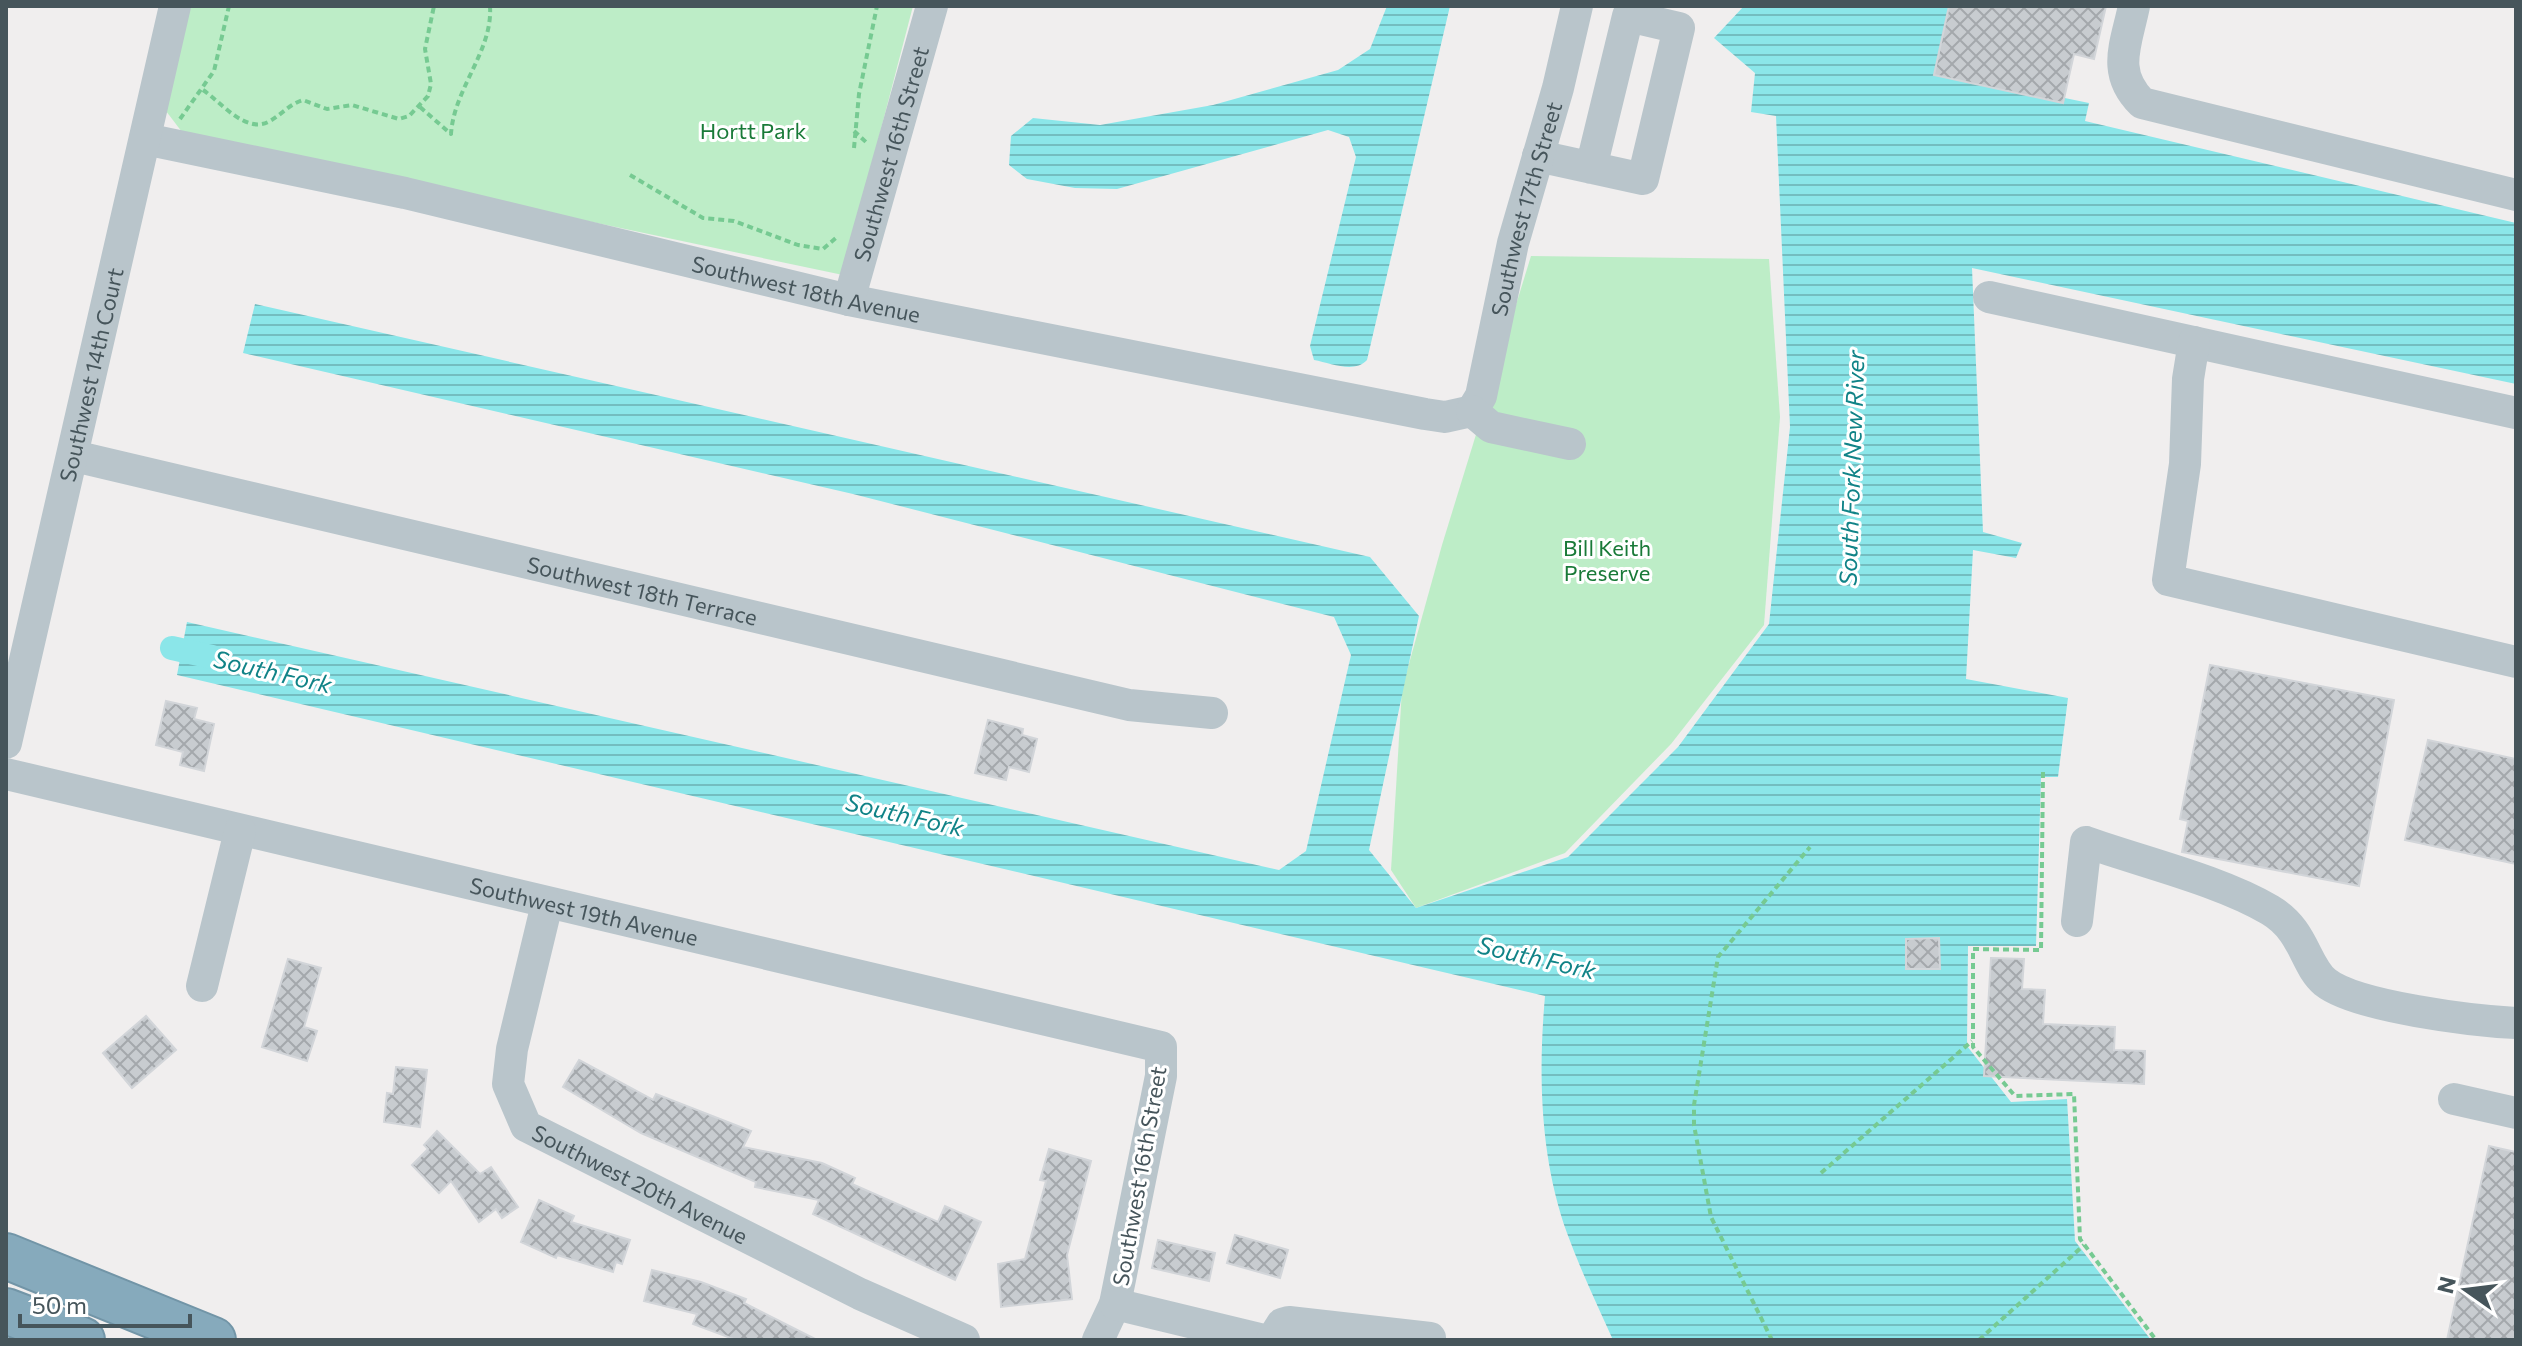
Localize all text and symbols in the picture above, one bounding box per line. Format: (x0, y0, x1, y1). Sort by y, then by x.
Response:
street label: Southwest 16th Street (847, 43, 934, 265)
street label: Southwest 17th Street (1485, 98, 1567, 318)
park label: Hortt Park (700, 117, 806, 144)
street label: Southwest 18th Avenue (689, 249, 923, 327)
street label: Southwest 14th Court (53, 265, 128, 484)
water label: South Fork New River (1832, 348, 1870, 586)
park label: Bill Keith Preserve (1563, 534, 1651, 586)
street label: Southwest 18th Terrace (525, 550, 760, 630)
water label: South Fork (211, 643, 336, 699)
water label: South Fork (843, 786, 968, 842)
street label: Southwest 19th Avenue (467, 871, 701, 951)
water label: South Fork (1475, 929, 1600, 985)
street label: Southwest 16th Street (1106, 1064, 1172, 1288)
street label: Southwest 20th Avenue (528, 1118, 752, 1249)
north arrow (2426, 1250, 2506, 1330)
text: N (2431, 1274, 2461, 1296)
scale bar (20, 1278, 190, 1328)
text: 50 m (32, 1290, 87, 1319)

